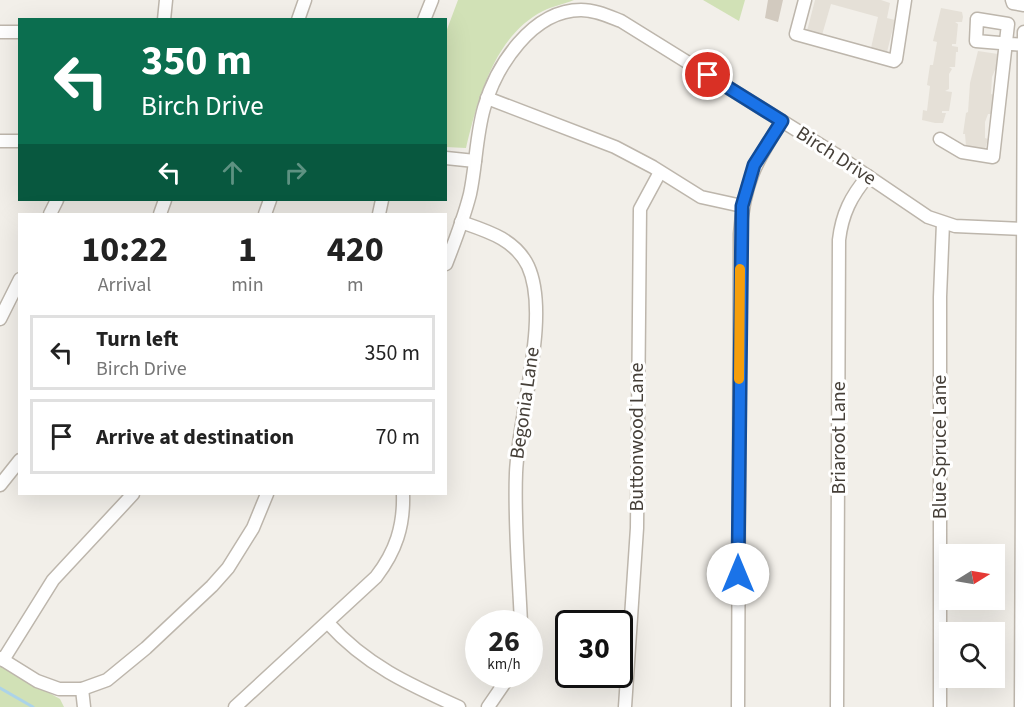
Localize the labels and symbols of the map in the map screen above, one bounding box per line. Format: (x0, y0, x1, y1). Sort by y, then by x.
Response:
pin (682, 49, 733, 100)
street label: Birch Drive (790, 120, 882, 192)
street label: Begonia Lane (503, 345, 547, 461)
street label: Buttonwood Lane (623, 362, 651, 512)
street label: Blue Spruce Lane (926, 375, 954, 519)
street label: Briaroot Lane (825, 381, 853, 495)
position arrow (706, 542, 770, 606)
north arrow (939, 544, 1005, 610)
speed limit sign: 30 (555, 610, 633, 688)

